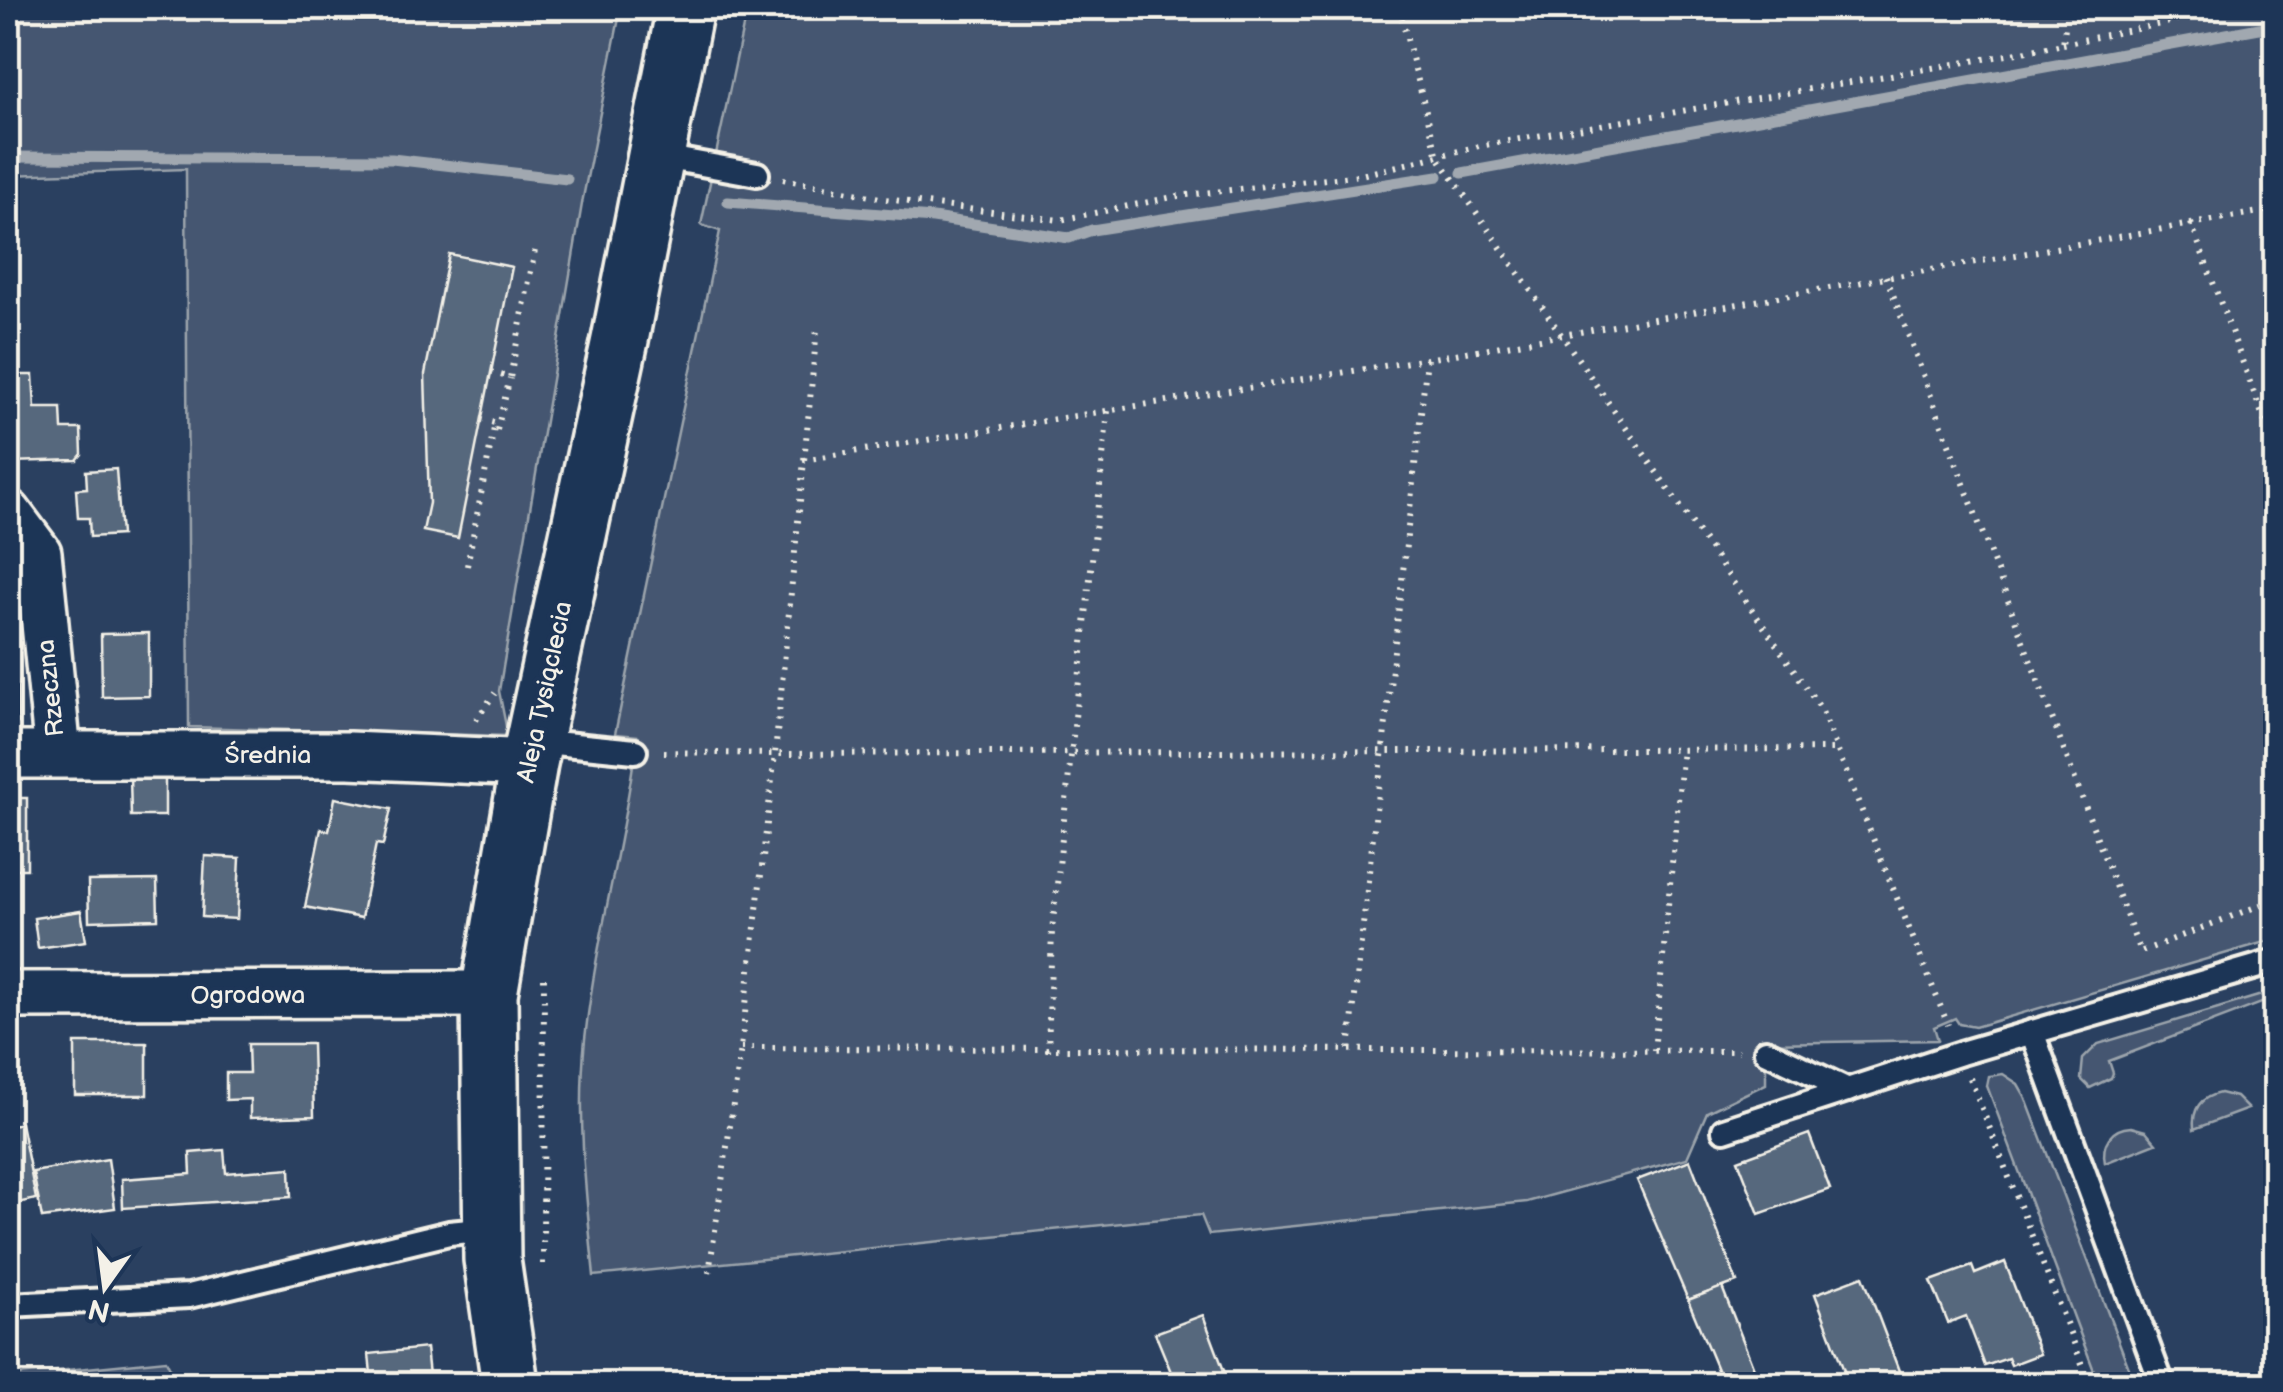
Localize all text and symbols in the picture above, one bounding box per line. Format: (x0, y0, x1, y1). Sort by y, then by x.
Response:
street label: Aleja Tysiąclecia (511, 598, 579, 786)
street label: Rzeczna (30, 638, 72, 738)
street label: Średnia (225, 740, 311, 771)
street label: Ogrodowa (191, 980, 305, 1011)
north arrow (55, 1237, 155, 1337)
text: N (85, 1291, 114, 1328)

